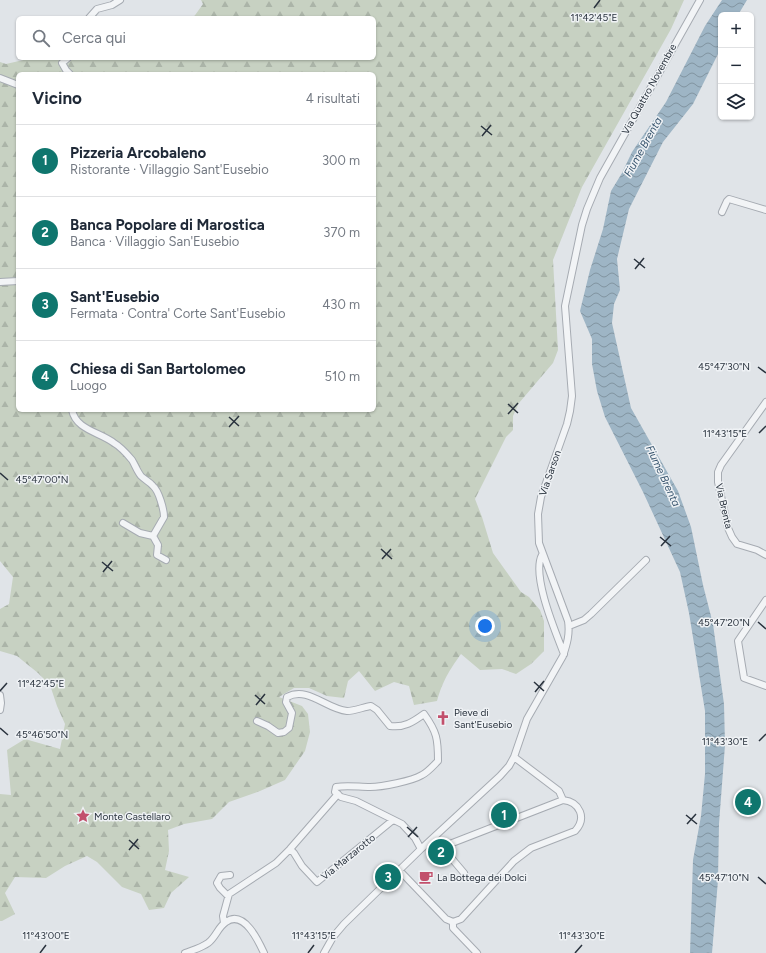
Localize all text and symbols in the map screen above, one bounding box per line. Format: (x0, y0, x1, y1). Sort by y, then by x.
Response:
text: 11°42'45"E (571, 11, 617, 24)
map controls (718, 12, 754, 120)
button: + (718, 12, 754, 48)
search box (16, 16, 376, 60)
icon: search (30, 27, 52, 49)
text: Cerca qui (62, 29, 126, 47)
street label: Via Quattro Novembre (619, 41, 680, 137)
button: − (718, 48, 754, 84)
button: layers (718, 84, 754, 120)
text: Vicino (32, 88, 82, 108)
text: 4 risultati (306, 91, 360, 106)
water label: Fiume Brenta (621, 114, 665, 179)
text: Pizzeria Arcobaleno (70, 144, 206, 162)
text: 1 (42, 153, 48, 168)
text: 300 m (322, 153, 360, 168)
text: Ristorante · Villaggio Sant'Eusebio (70, 162, 269, 177)
text: Banca Popolare di Marostica (70, 216, 265, 234)
text: 2 (41, 225, 49, 240)
text: 370 m (323, 225, 360, 240)
text: Banca · Villaggio San'Eusebio (70, 234, 239, 249)
text: Sant'Eusebio (70, 288, 160, 306)
text: 3 (41, 297, 49, 312)
text: 430 m (322, 297, 360, 312)
text: Fermata · Contra' Corte Sant'Eusebio (70, 306, 285, 321)
text: Chiesa di San Bartolomeo (70, 360, 246, 378)
text: 45°47'30"N (698, 360, 750, 373)
text: 4 (41, 369, 49, 384)
text: 510 m (325, 369, 360, 384)
text: Luogo (70, 378, 107, 393)
text: 11°43'15"E (703, 427, 747, 440)
water label: Fiume Brenta (643, 443, 683, 509)
street label: Via Sarson (536, 448, 564, 498)
text: 45°47'00"N (16, 473, 69, 486)
street label: Via Brenta (712, 482, 736, 530)
your location (475, 616, 495, 636)
text: 45°47'20"N (698, 616, 750, 629)
text: 11°42'45"E (18, 677, 64, 690)
place label: Pieve di Sant'Eusebio (454, 706, 512, 731)
church icon: Pieve di Sant'Eusebio (435, 710, 451, 726)
text: 45°46'50"N (16, 728, 68, 741)
text: 11°43'30"E (702, 735, 748, 748)
pin: 4 (735, 787, 761, 817)
pin: 1 (491, 800, 517, 830)
place icon: Monte Castellaro (75, 808, 91, 824)
place label: Monte Castellaro (94, 810, 171, 823)
street label: Via Marzarotto (318, 831, 378, 883)
pin: 2 (428, 837, 454, 867)
pin: 3 (375, 862, 401, 892)
cafe icon: La Bottega dei Dolci (418, 869, 434, 885)
place label: La Bottega dei Dolci (437, 871, 527, 884)
text: 45°47'10"N (699, 871, 749, 884)
text: 11°43'00"E (22, 929, 70, 942)
text: 11°43'15"E (292, 929, 336, 942)
text: 11°43'30"E (559, 929, 605, 942)

